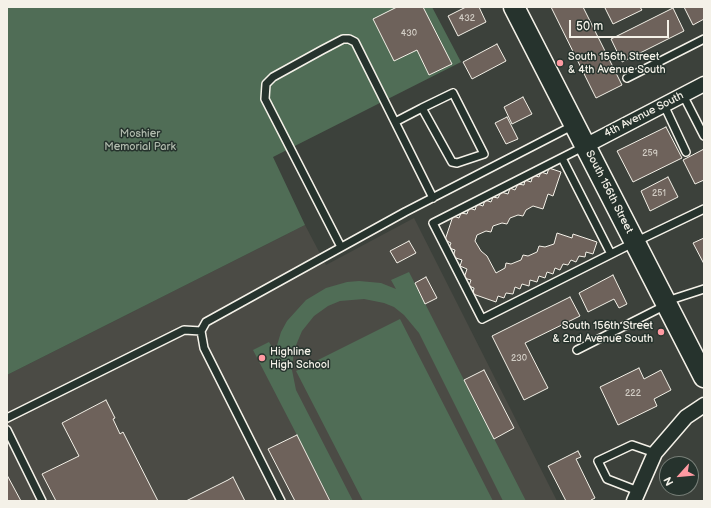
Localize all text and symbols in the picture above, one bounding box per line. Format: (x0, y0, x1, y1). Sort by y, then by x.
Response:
scale bar (571, 12, 671, 38)
house number: 432 (459, 14, 475, 24)
text: 50 m (576, 19, 603, 34)
house number: 430 (401, 29, 417, 39)
place label: South 156th Street & 4th Avenue South (568, 50, 666, 76)
marker: South 156th Street & 4th Avenue South (555, 58, 565, 68)
street label: 4th Avenue South (602, 89, 686, 141)
park label: Moshier Memorial Park (104, 127, 176, 153)
street label: South 156th Street (582, 148, 636, 236)
house number: 259 (642, 149, 658, 159)
house number: 251 (652, 189, 666, 199)
place label: South 156th Street & 2nd Avenue South (553, 319, 653, 345)
marker: South 156th Street & 2nd Avenue South (656, 327, 666, 337)
place label: Highline High School (270, 345, 330, 371)
marker: Highline High School (257, 353, 267, 363)
house number: 230 (511, 354, 527, 364)
house number: 222 (625, 389, 641, 399)
north arrow (659, 456, 699, 496)
text: N (661, 475, 676, 488)

